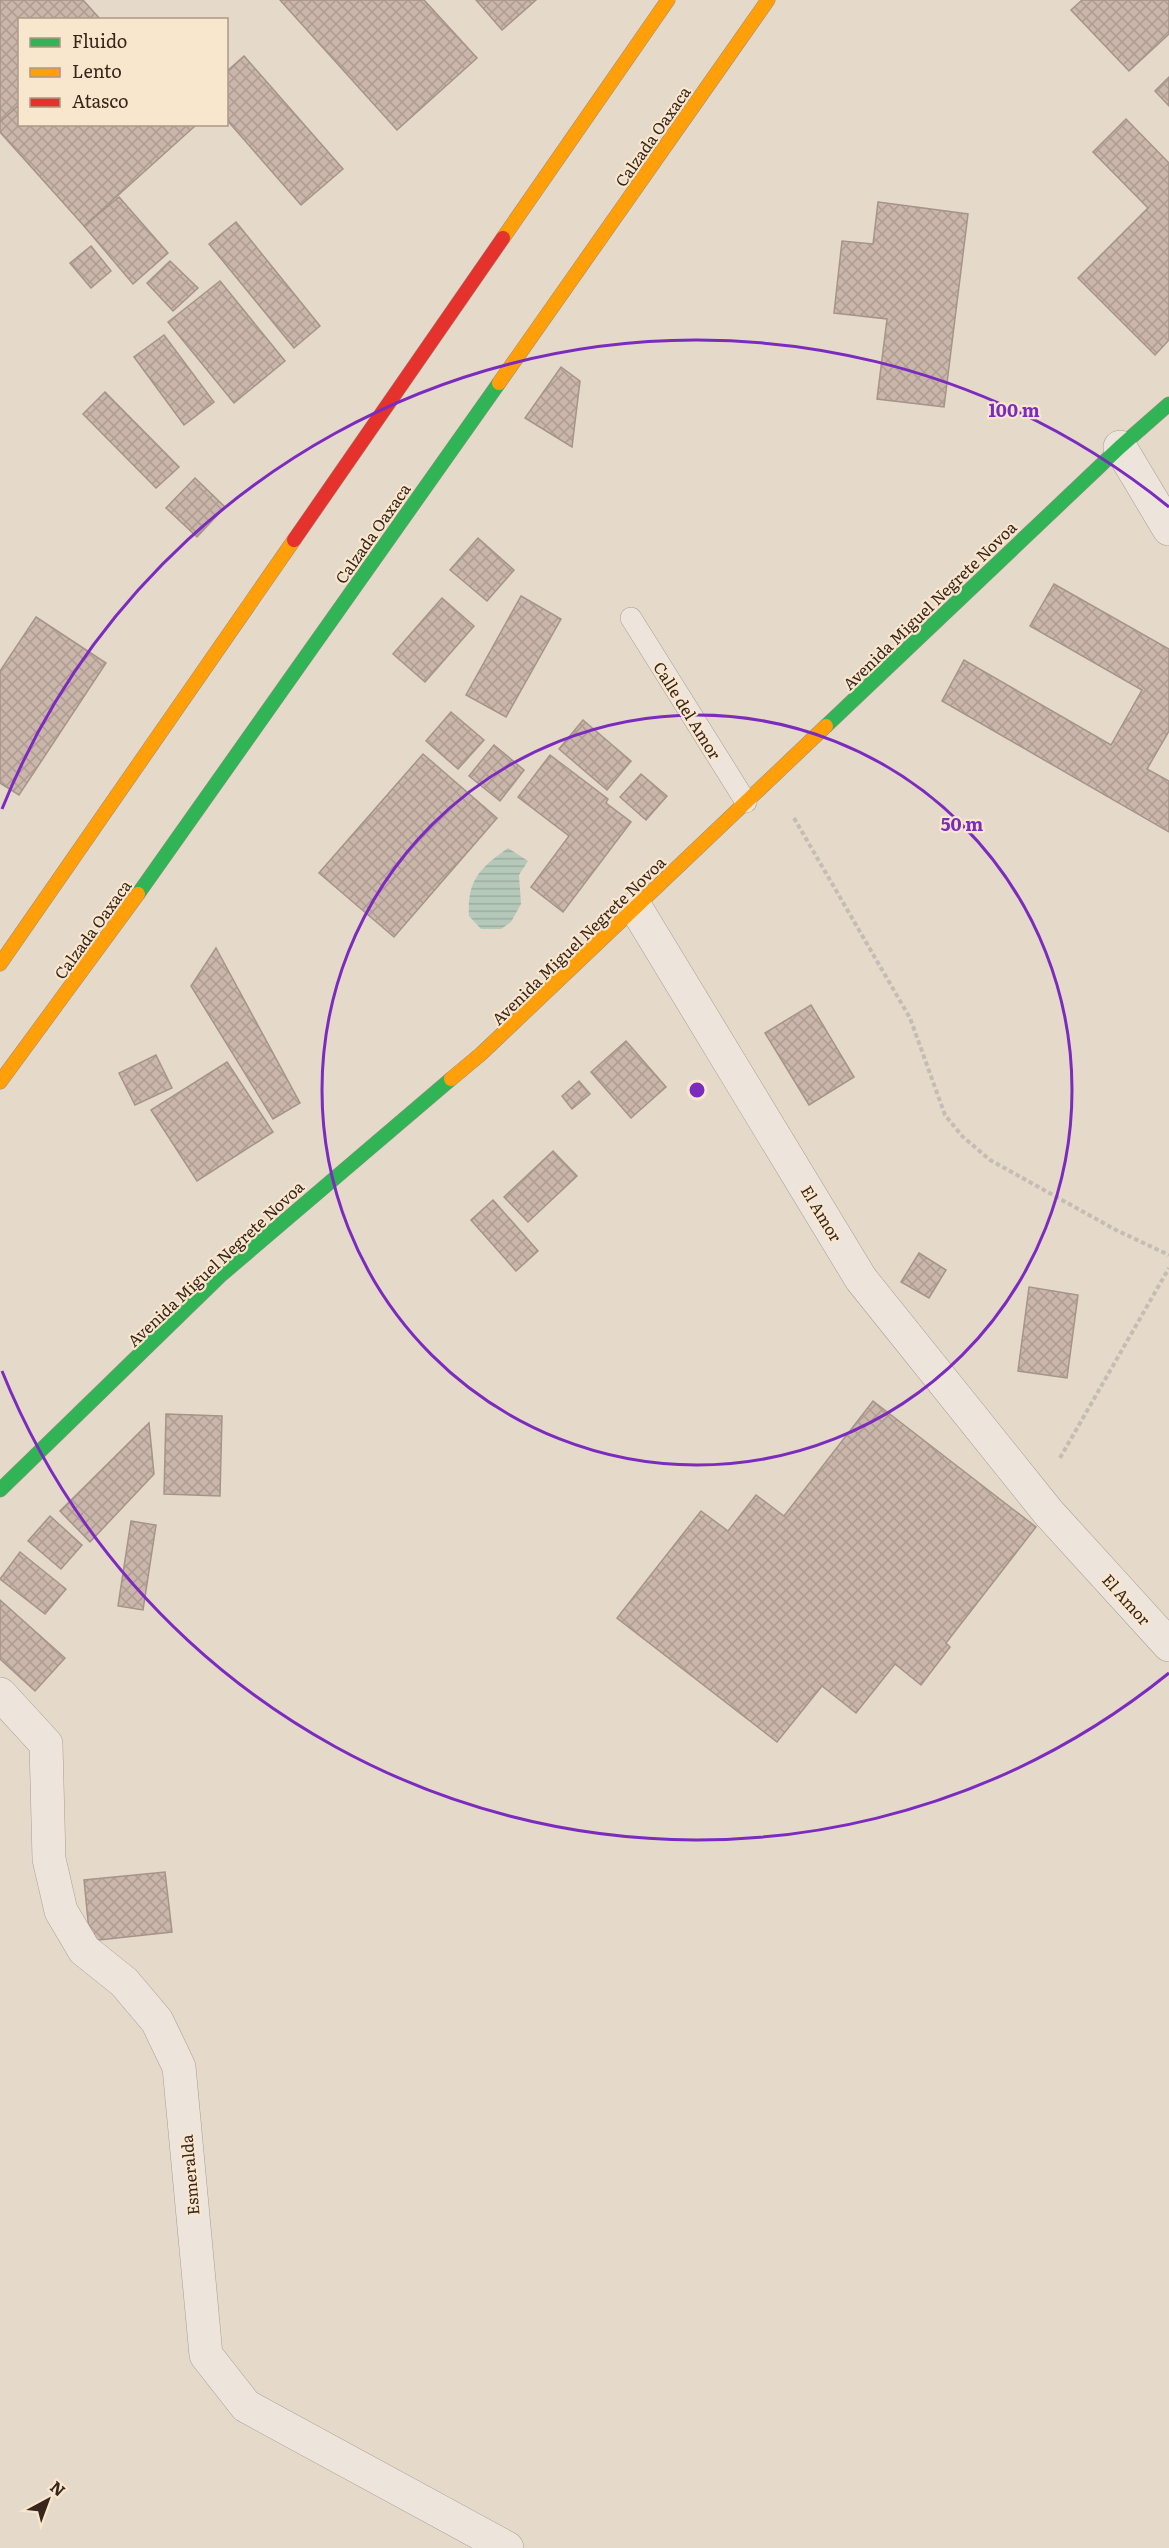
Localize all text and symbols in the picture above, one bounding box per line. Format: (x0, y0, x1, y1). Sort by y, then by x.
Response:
legend (18, 18, 228, 126)
text: Fluido (72, 27, 127, 54)
text: Lento (72, 57, 122, 84)
street label: Calzada Oaxaca (608, 81, 696, 191)
text: Atasco (72, 87, 129, 114)
text: 100 m (988, 396, 1040, 423)
street label: Calzada Oaxaca (328, 478, 416, 588)
street label: Avenida Miguel Negrete Novoa (837, 515, 1022, 695)
street label: Calle del Amor (648, 656, 728, 764)
text: 50 m (941, 810, 983, 837)
street label: Avenida Miguel Negrete Novoa (486, 850, 671, 1030)
street label: Calzada Oaxaca (48, 874, 137, 984)
centre of rings (687, 1080, 707, 1100)
street label: Avenida Miguel Negrete Novoa (121, 1174, 309, 1352)
street label: El Amor (796, 1180, 849, 1246)
street label: El Amor (1097, 1568, 1157, 1631)
street label: Esmeralda (173, 2133, 204, 2216)
north arrow (18, 2470, 78, 2530)
text: N (46, 2474, 71, 2501)

